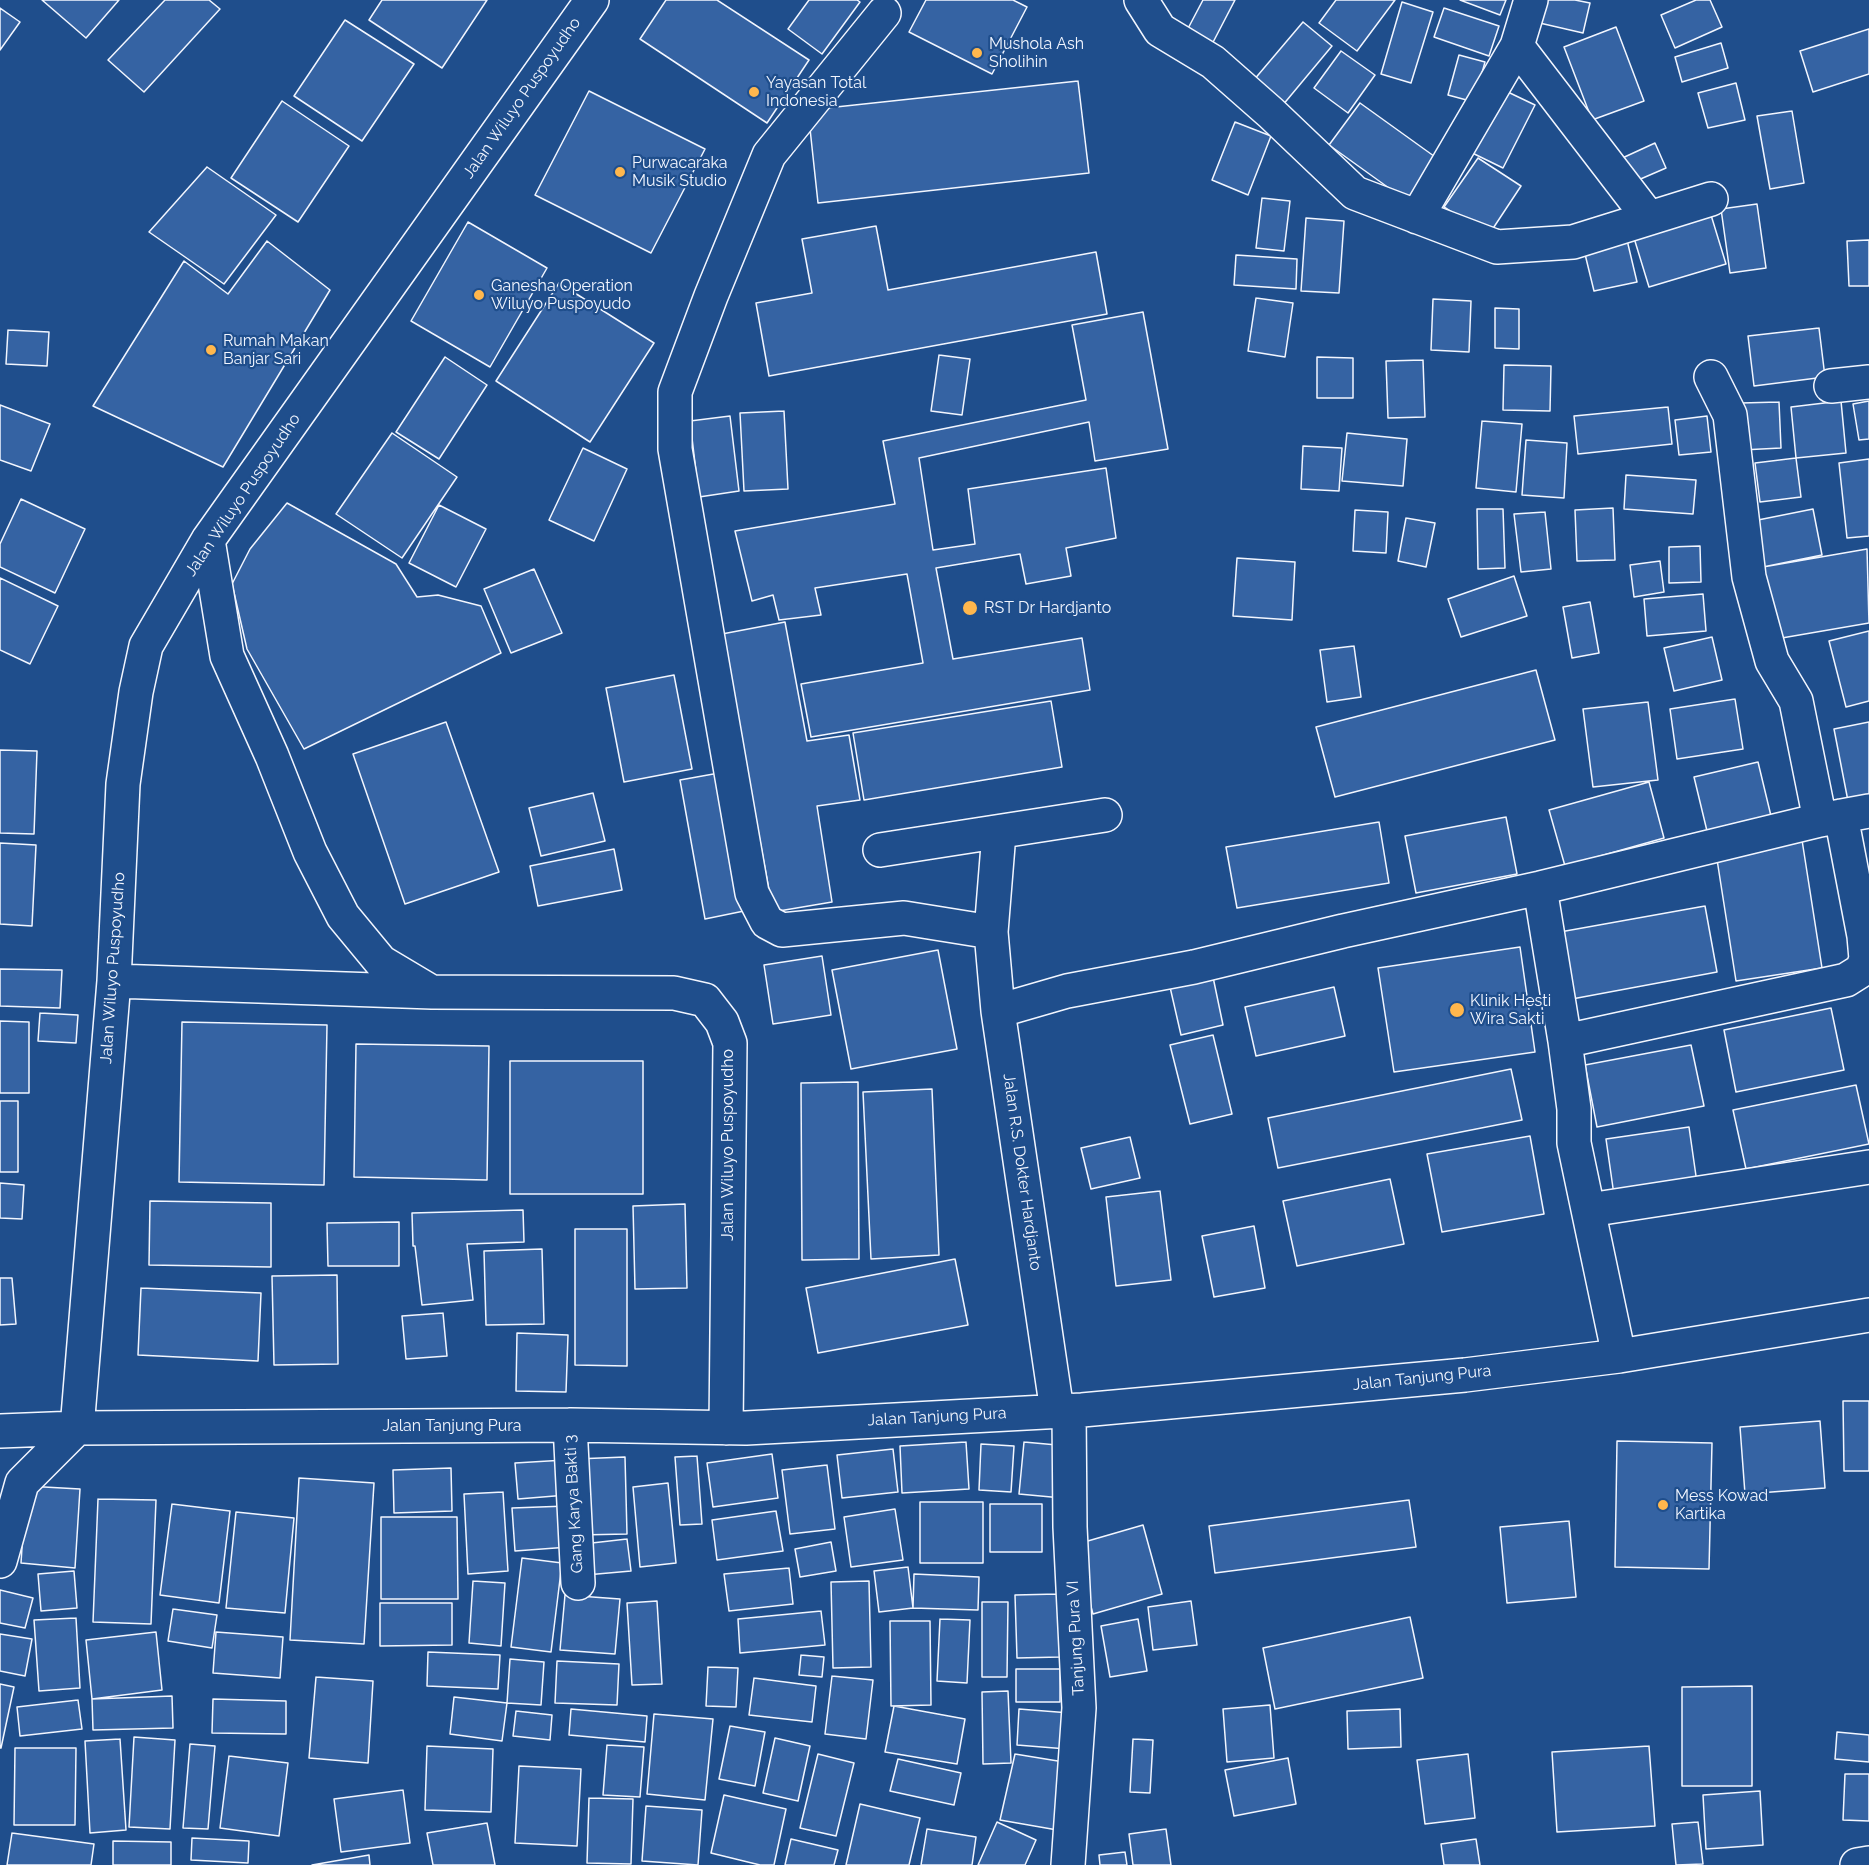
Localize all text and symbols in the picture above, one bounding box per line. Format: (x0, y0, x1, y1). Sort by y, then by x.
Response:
street label: Jalan Wiluyo Puspoyudho (459, 14, 585, 182)
place label: Mushola Ash Sholihin (989, 34, 1084, 72)
marker: Mushola Ash Sholihin (970, 46, 984, 60)
place label: Yayasan Total Indonesia (766, 73, 866, 111)
marker: Yayasan Total Indonesia (747, 85, 761, 99)
place label: Purwacaraka Musik Studio (632, 153, 728, 191)
marker: Purwacaraka Musik Studio (613, 165, 627, 179)
place label: Ganesha Operation Wiluyo Puspoyudo (491, 276, 633, 314)
marker: Ganesha Operation Wiluyo Puspoyudo (472, 288, 486, 302)
place label: Rumah Makan Banjar Sari (223, 331, 329, 369)
marker: Rumah Makan Banjar Sari (204, 343, 218, 357)
street label: Jalan Wiluyo Puspoyudho (181, 410, 305, 580)
place label: RST Dr Hardjanto (984, 598, 1111, 618)
marker: RST Dr Hardjanto (961, 599, 979, 617)
street label: Jalan Wiluyo Puspoyudho (97, 872, 129, 1064)
place label: Klinik Hesti Wira Sakti (1470, 991, 1551, 1029)
marker: Klinik Hesti Wira Sakti (1448, 1001, 1466, 1019)
street label: Jalan Wiluyo Puspoyudho (718, 1049, 738, 1241)
street label: Jalan R.S. Dokter Hardjanto (999, 1072, 1045, 1272)
street label: Jalan Tanjung Pura (1352, 1361, 1492, 1395)
street label: Jalan Tanjung Pura (867, 1404, 1007, 1430)
street label: Jalan Tanjung Pura (382, 1416, 522, 1436)
street label: Gang Karya Bakti 3 (561, 1434, 587, 1574)
place label: Mess Kowad Kartika (1675, 1486, 1768, 1524)
marker: Mess Kowad Kartika (1656, 1498, 1670, 1512)
street label: Tanjung Pura VI (1063, 1580, 1089, 1696)

